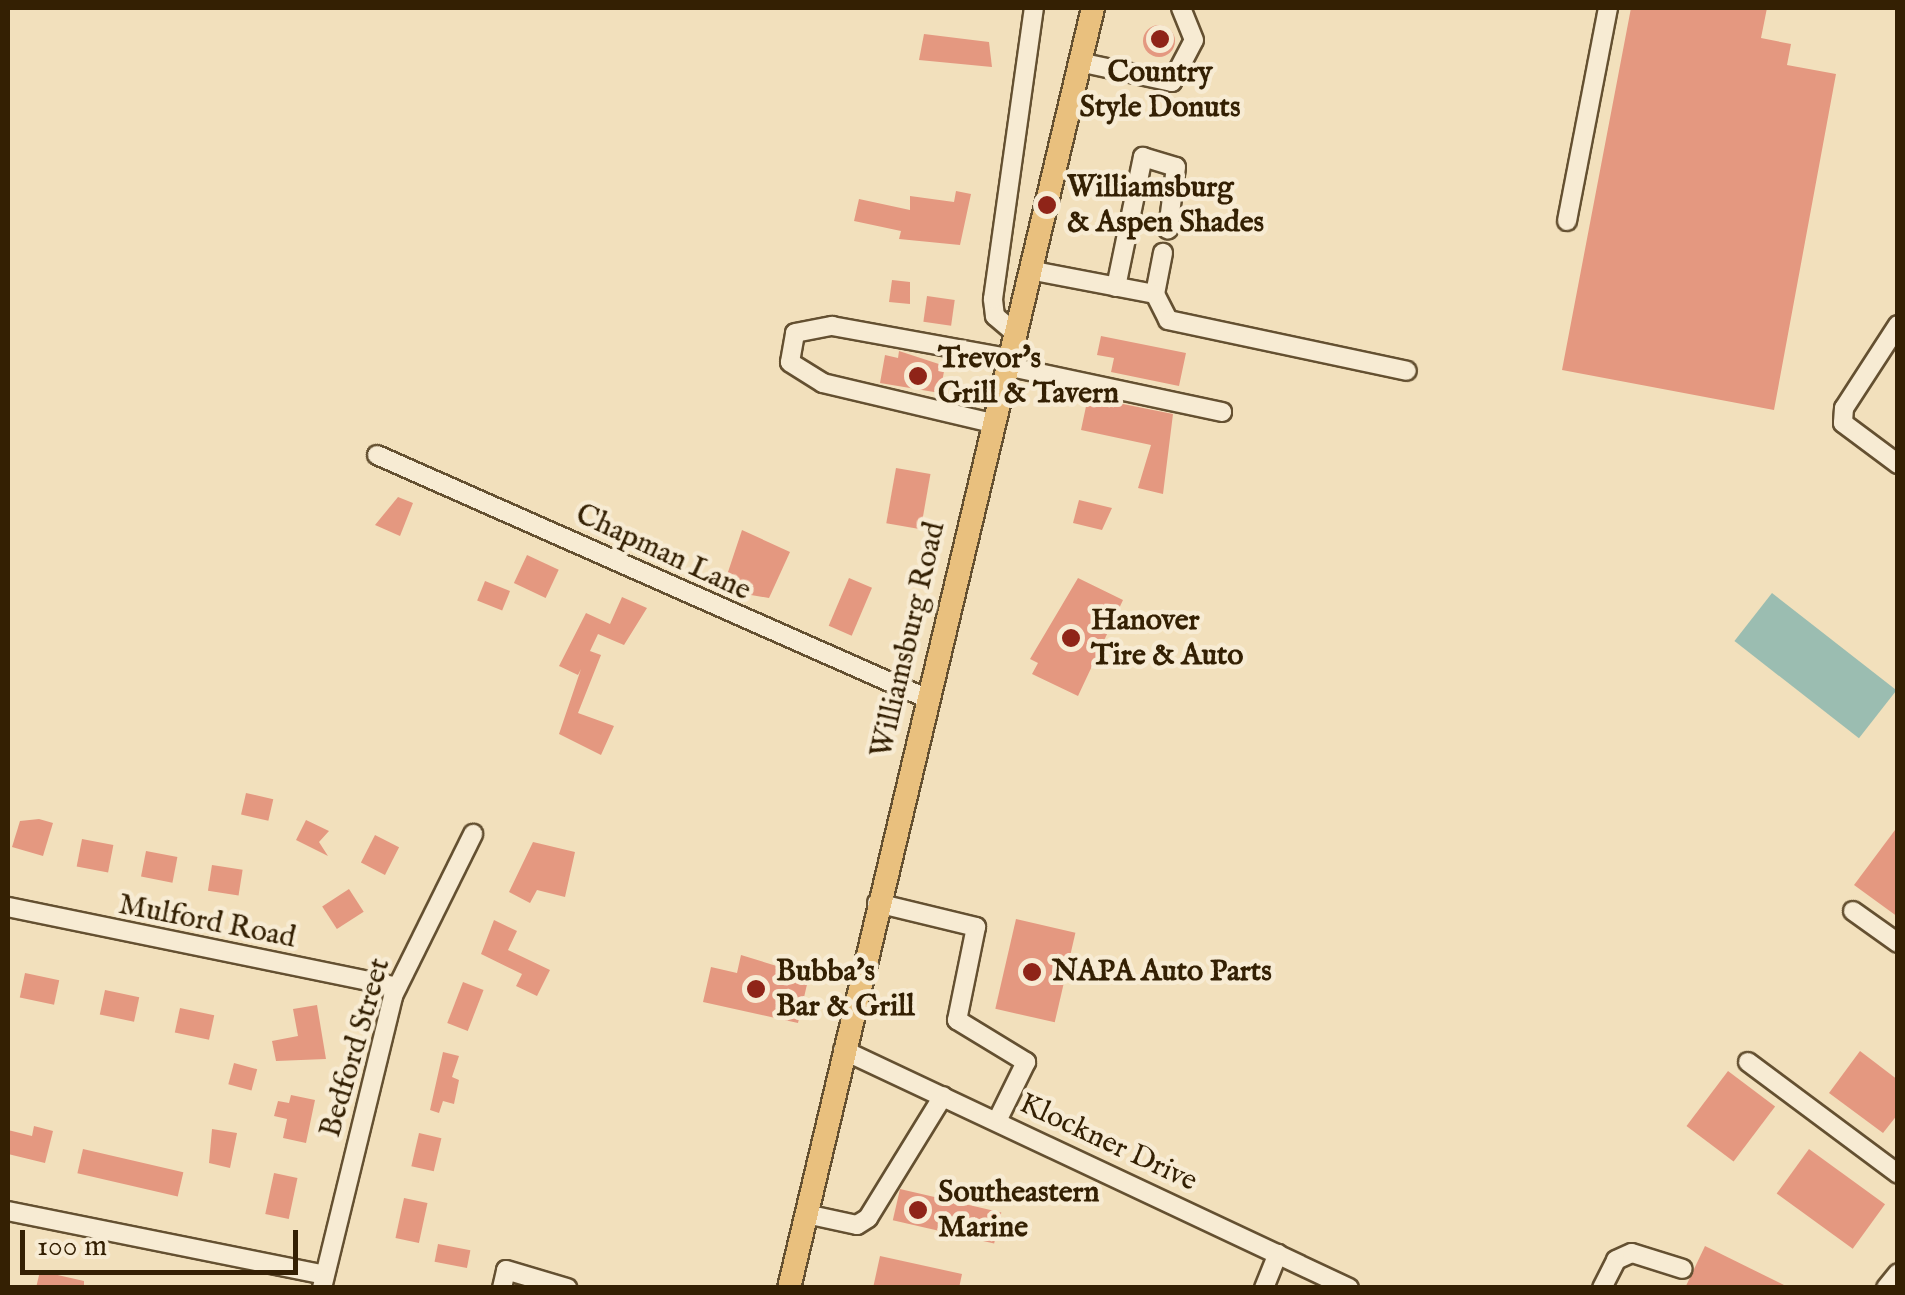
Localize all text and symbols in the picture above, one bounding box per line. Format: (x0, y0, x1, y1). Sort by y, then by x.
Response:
marker: Country Style Donuts (1149, 28, 1171, 50)
place label: Country Style Donuts (1080, 55, 1240, 126)
place label: Williamsburg & Aspen Shades (1067, 170, 1264, 240)
marker: Williamsburg & Aspen Shades (1036, 194, 1058, 216)
place label: Trevor's Grill & Tavern (938, 341, 1119, 412)
marker: Trevor's Grill & Tavern (907, 365, 929, 387)
street label: Chapman Lane (570, 497, 756, 609)
street label: Williamsburg Road (864, 519, 954, 761)
place label: Hanover Tire & Auto (1091, 603, 1244, 674)
marker: Hanover Tire & Auto (1060, 627, 1082, 649)
street label: Mulford Road (115, 887, 299, 957)
street label: Bedford Street (313, 954, 399, 1142)
place label: Bubba's Bar & Grill (776, 954, 915, 1024)
place label: NAPA Auto Parts (1052, 954, 1272, 990)
marker: NAPA Auto Parts (1021, 961, 1043, 983)
marker: Bubba's Bar & Grill (745, 978, 767, 1000)
street label: Klockner Drive (1013, 1086, 1203, 1200)
place label: Southeastern Marine (938, 1175, 1100, 1246)
marker: Southeastern Marine (907, 1199, 929, 1221)
scale bar (25, 1210, 302, 1272)
text: 100 m (37, 1228, 107, 1266)

